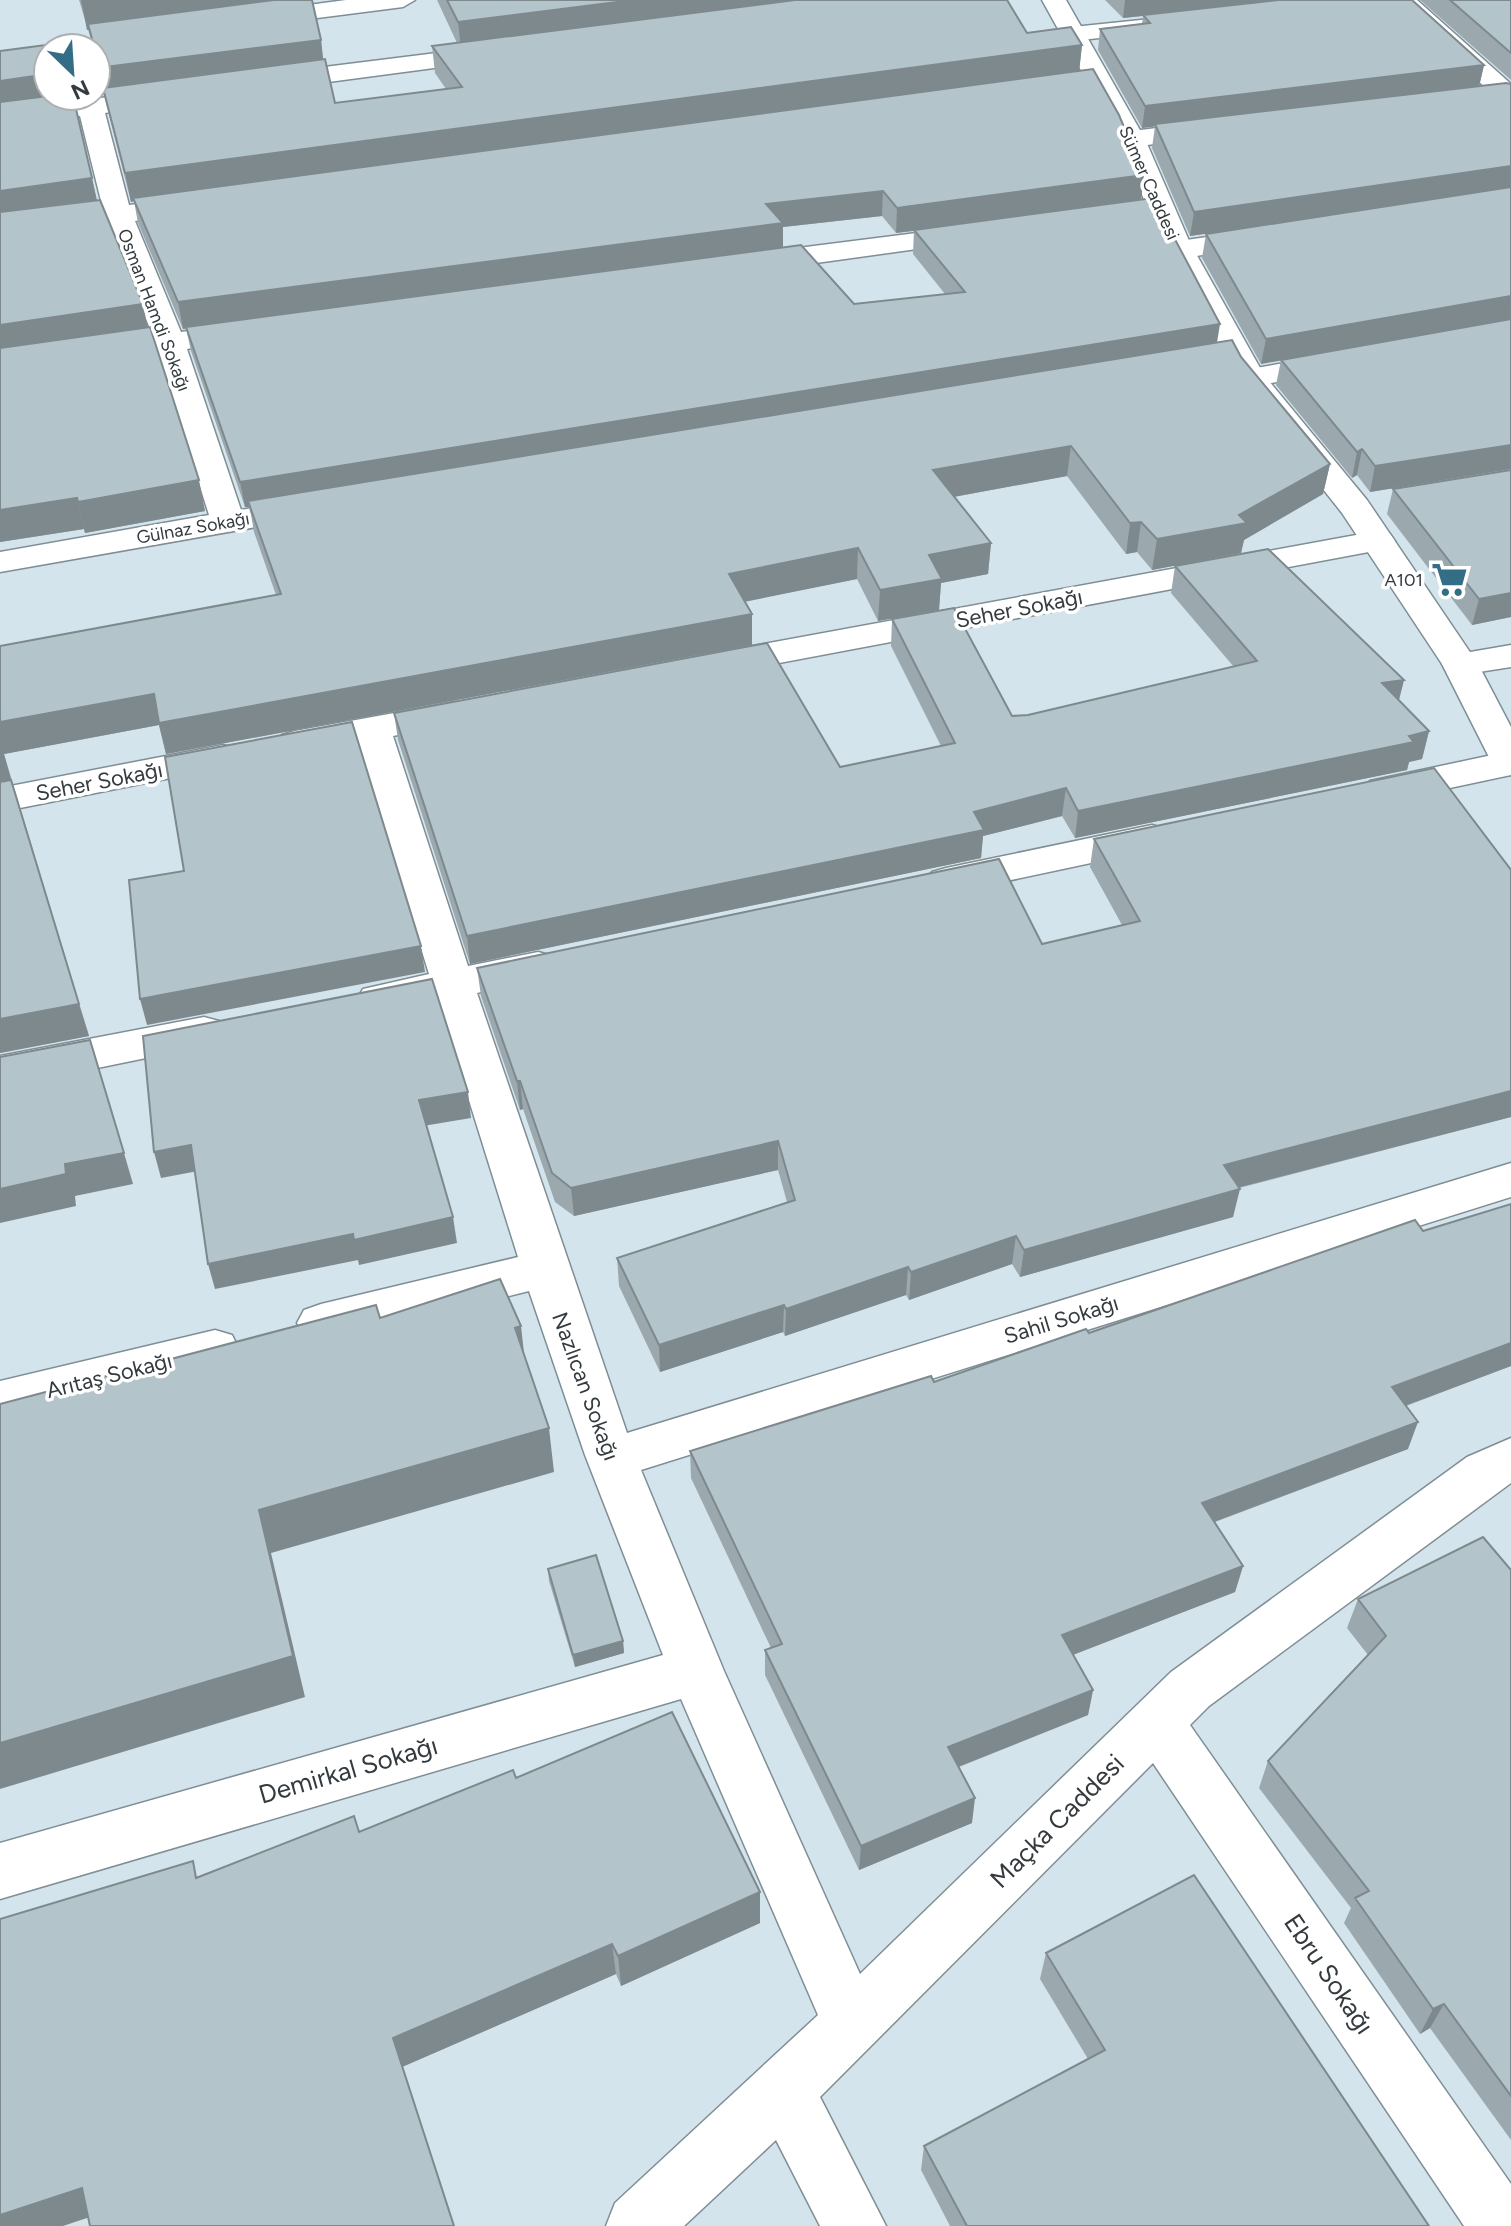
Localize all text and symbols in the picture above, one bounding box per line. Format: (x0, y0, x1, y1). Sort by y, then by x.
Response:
north arrow (32, 32, 112, 112)
text: N (67, 74, 94, 106)
street label: Sümer Caddesi (1114, 123, 1184, 243)
street label: Osman Hamdi Sokağı (113, 226, 195, 394)
street label: Gülnaz Sokağı (135, 507, 251, 549)
supermarket icon: A101 (1430, 561, 1468, 599)
place label: A101 (1384, 569, 1423, 591)
street label: Seher Sokağı (953, 583, 1085, 634)
street label: Seher Sokağı (33, 756, 165, 807)
street label: Sahil Sokağı (1001, 1289, 1122, 1350)
street label: Nazlıcan Sokağı (546, 1308, 625, 1464)
street label: Arıtaş Sokağı (43, 1347, 175, 1404)
street label: Demirkal Sokağı (255, 1729, 441, 1811)
street label: Maçka Caddesi (983, 1747, 1131, 1895)
street label: Ebru Sokağı (1277, 1908, 1381, 2040)

